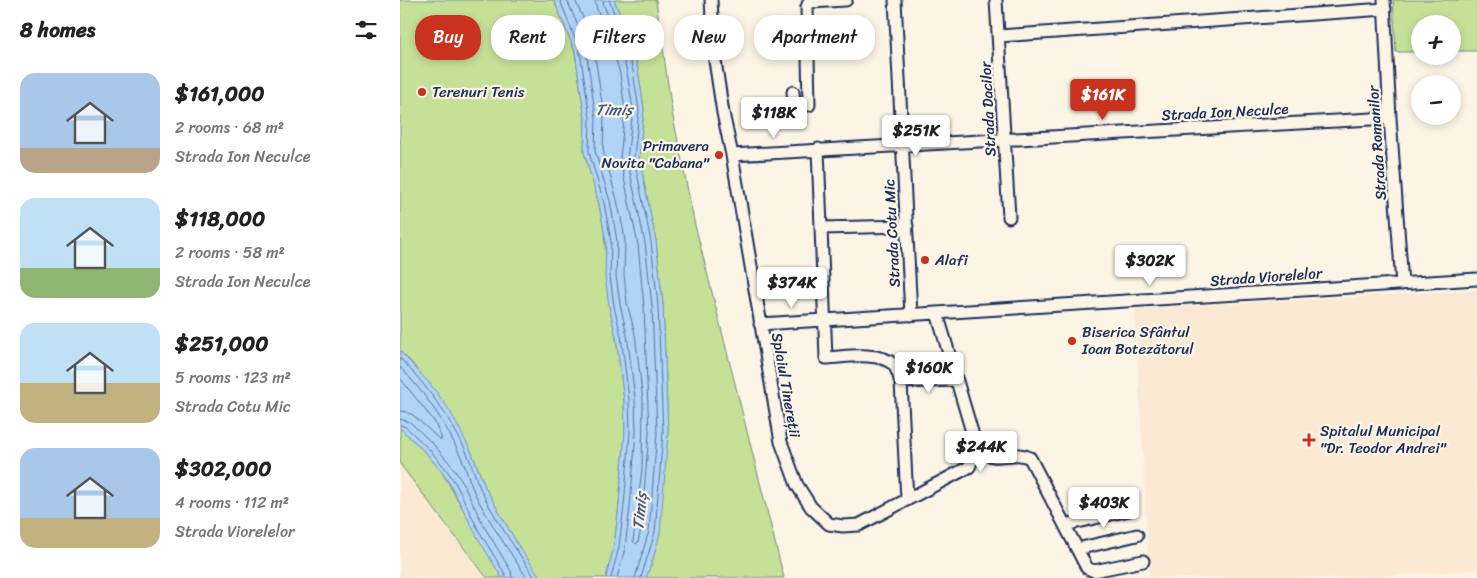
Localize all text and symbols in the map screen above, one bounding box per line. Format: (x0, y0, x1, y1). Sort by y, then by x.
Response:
text: 8 homes (20, 11, 95, 49)
chip: Buy (415, 15, 481, 60)
chip: Rent (491, 15, 565, 60)
chip: Filters (575, 15, 664, 60)
chip: New (674, 15, 744, 60)
chip: Apartment (754, 15, 875, 60)
map controls (1411, 15, 1461, 125)
button: + (1411, 15, 1461, 65)
icon: filters (352, 16, 380, 44)
street label: Strada Dacilor (972, 60, 1003, 157)
text: $161,000 (175, 75, 265, 113)
button: − (1411, 75, 1461, 125)
pin: $161K (1068, 78, 1138, 121)
place label: Terenuri Tenis (432, 79, 525, 105)
text: $161K (1081, 80, 1125, 109)
street label: Strada Romanilor (1360, 84, 1394, 201)
marker: Terenuri Tenis (416, 86, 428, 98)
icon: home (60, 93, 120, 153)
water label: Timiș (595, 95, 635, 124)
pin: $118K (739, 96, 809, 139)
street label: Strada Ion Neculce (1161, 96, 1289, 128)
text: $118K (752, 98, 796, 127)
text: 2 rooms · 68 m² (175, 113, 284, 142)
pin: $251K (881, 114, 951, 157)
text: $251K (893, 116, 939, 145)
place label: Primavera Novita "Cabana" (601, 133, 710, 176)
text: Strada Ion Neculce (175, 142, 310, 171)
marker: Primavera Novita "Cabana" (713, 149, 725, 161)
street label: Strada Cotu Mic (876, 178, 908, 288)
text: $118,000 (175, 200, 265, 238)
icon: home (60, 218, 120, 278)
text: 2 rooms · 58 m² (175, 238, 285, 267)
pin: $302K (1115, 244, 1185, 287)
text: $302K (1126, 246, 1174, 275)
place label: Alafi (934, 247, 969, 273)
marker: Alafi (919, 254, 931, 266)
street label: Strada Viorelelor (1209, 260, 1324, 294)
pin: $374K (757, 266, 827, 309)
text: Strada Ion Neculce (175, 267, 310, 296)
text: $374K (768, 268, 816, 297)
place label: Biserica Sfântul Ioan Botezătorul (1081, 319, 1194, 362)
text: $251,000 (175, 325, 269, 363)
street label: Splaiul Tinereții (764, 331, 808, 440)
marker: Biserica Sfântul Ioan Botezătorul (1066, 335, 1078, 347)
icon: home (60, 343, 120, 403)
pin: $160K (894, 352, 964, 394)
text: $160K (906, 353, 952, 382)
text: 5 rooms · 123 m² (175, 363, 291, 392)
text: Strada Cotu Mic (175, 392, 291, 421)
place label: Spitalul Municipal "Dr. Teodor Andrei" (1320, 418, 1447, 461)
pin: $244K (946, 430, 1016, 473)
text: $244K (956, 432, 1006, 461)
marker: Spitalul Municipal "Dr. Teodor Andrei" (1302, 433, 1316, 447)
text: $302,000 (175, 450, 272, 488)
icon: home (60, 468, 120, 528)
pin: $403K (1069, 486, 1139, 529)
text: 4 rooms · 112 m² (175, 488, 289, 517)
text: $403K (1079, 488, 1129, 517)
water label: Timiș (623, 489, 656, 531)
text: Strada Viorelelor (175, 517, 295, 546)

